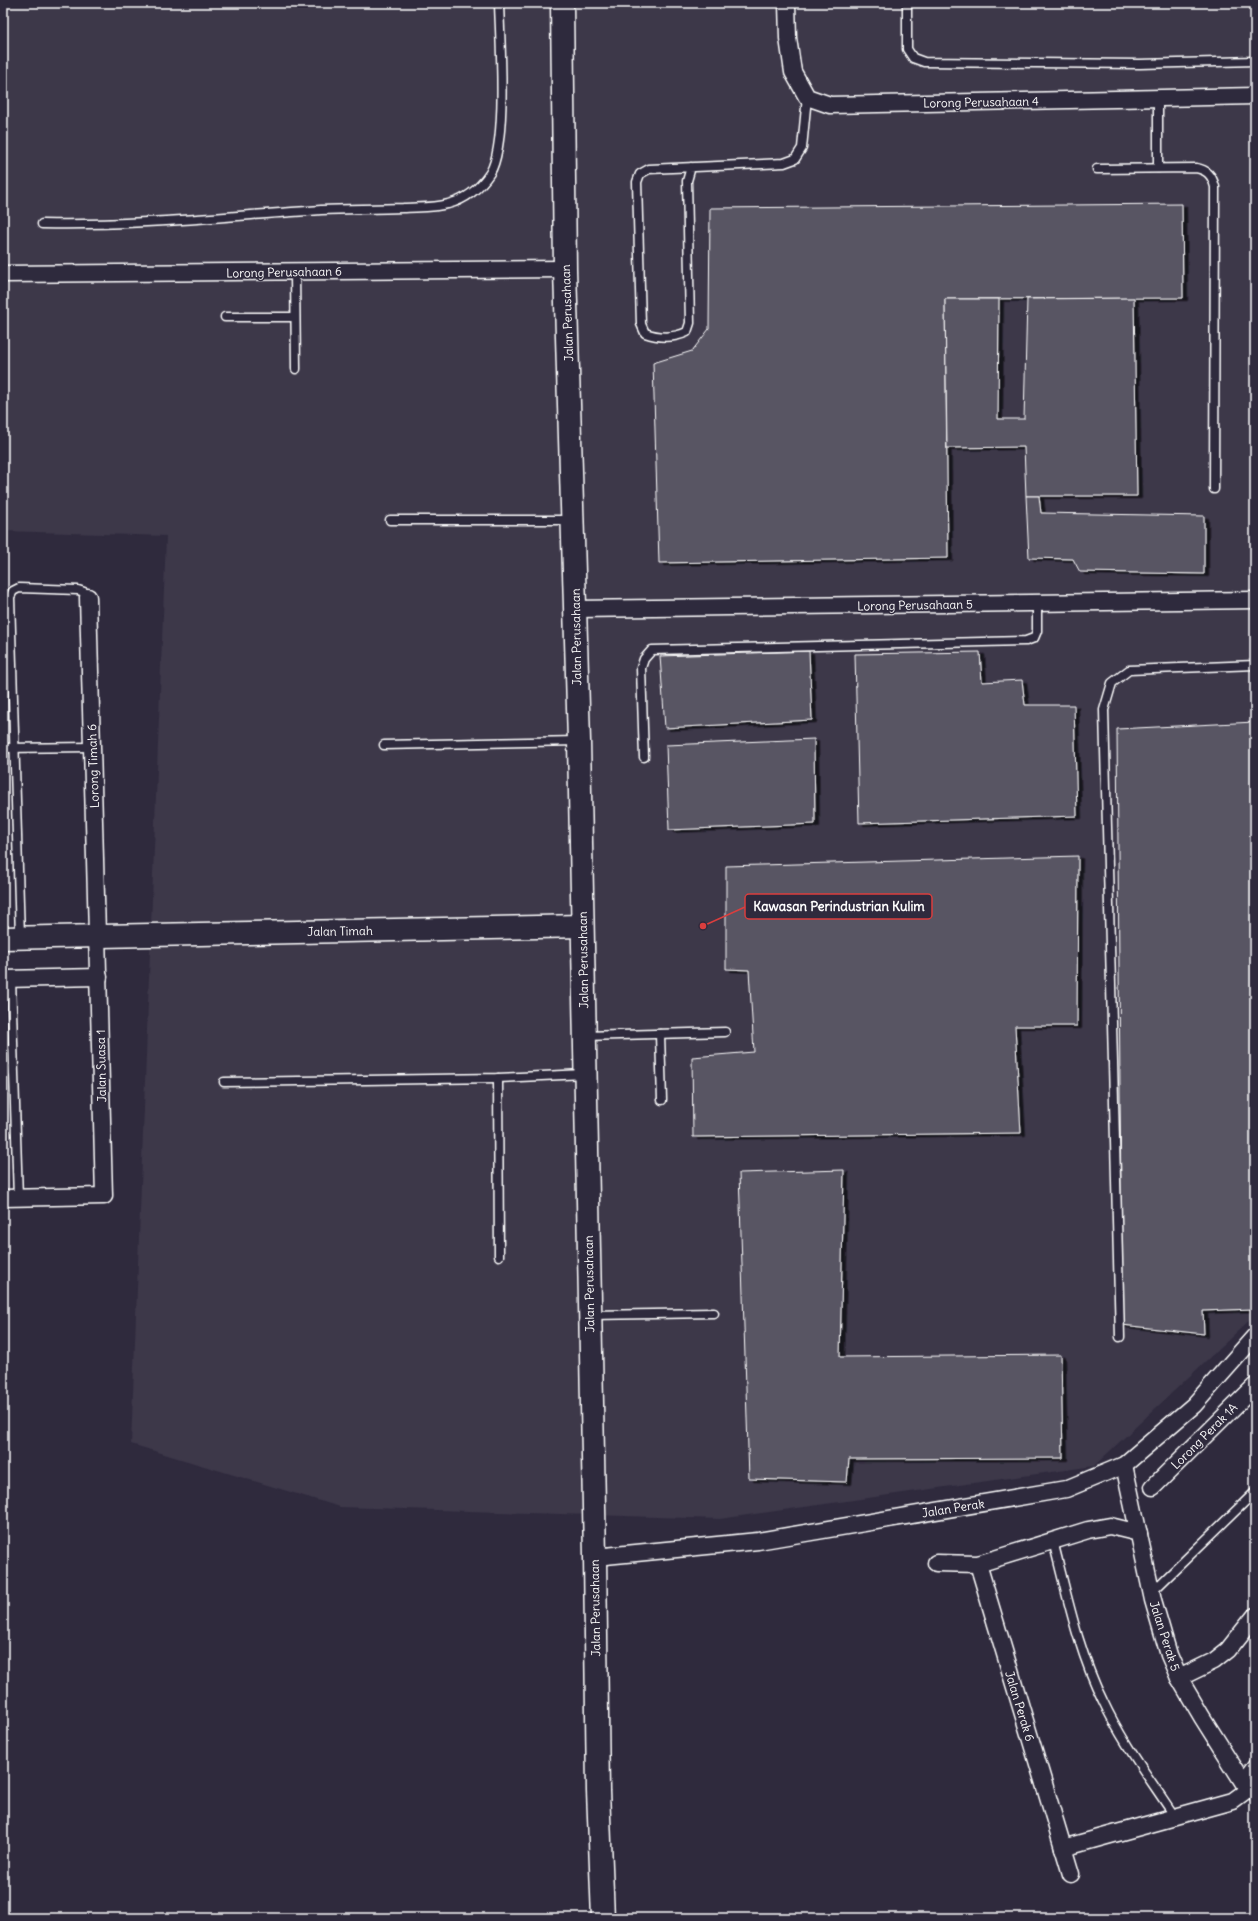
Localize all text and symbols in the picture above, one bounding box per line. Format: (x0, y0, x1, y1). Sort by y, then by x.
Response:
street label: Lorong Perusahaan 4 (923, 93, 1039, 111)
street label: Lorong Perusahaan 6 (226, 263, 342, 281)
street label: Jalan Perusahaan (558, 264, 576, 362)
street label: Jalan Perusahaan (568, 588, 584, 686)
street label: Lorong Perusahaan 5 (857, 596, 973, 614)
street label: Lorong Timah 6 (84, 724, 102, 808)
callout: Kawasan Perindustrian Kulim (745, 894, 932, 919)
text: Kawasan Perindustrian Kulim (753, 898, 925, 915)
street label: Jalan Perusahaan (575, 911, 591, 1009)
street label: Jalan Timah (307, 923, 373, 939)
street label: Jalan Suasa 1 (93, 1030, 109, 1102)
street label: Jalan Perusahaan (581, 1235, 597, 1333)
street label: Lorong Perak 1A (1168, 1400, 1240, 1472)
street label: Jalan Perak (921, 1496, 985, 1520)
street label: Jalan Perusahaan (587, 1559, 603, 1657)
street label: Jalan Perak 5 (1147, 1599, 1183, 1673)
street label: Jalan Perak 6 (1002, 1669, 1038, 1743)

